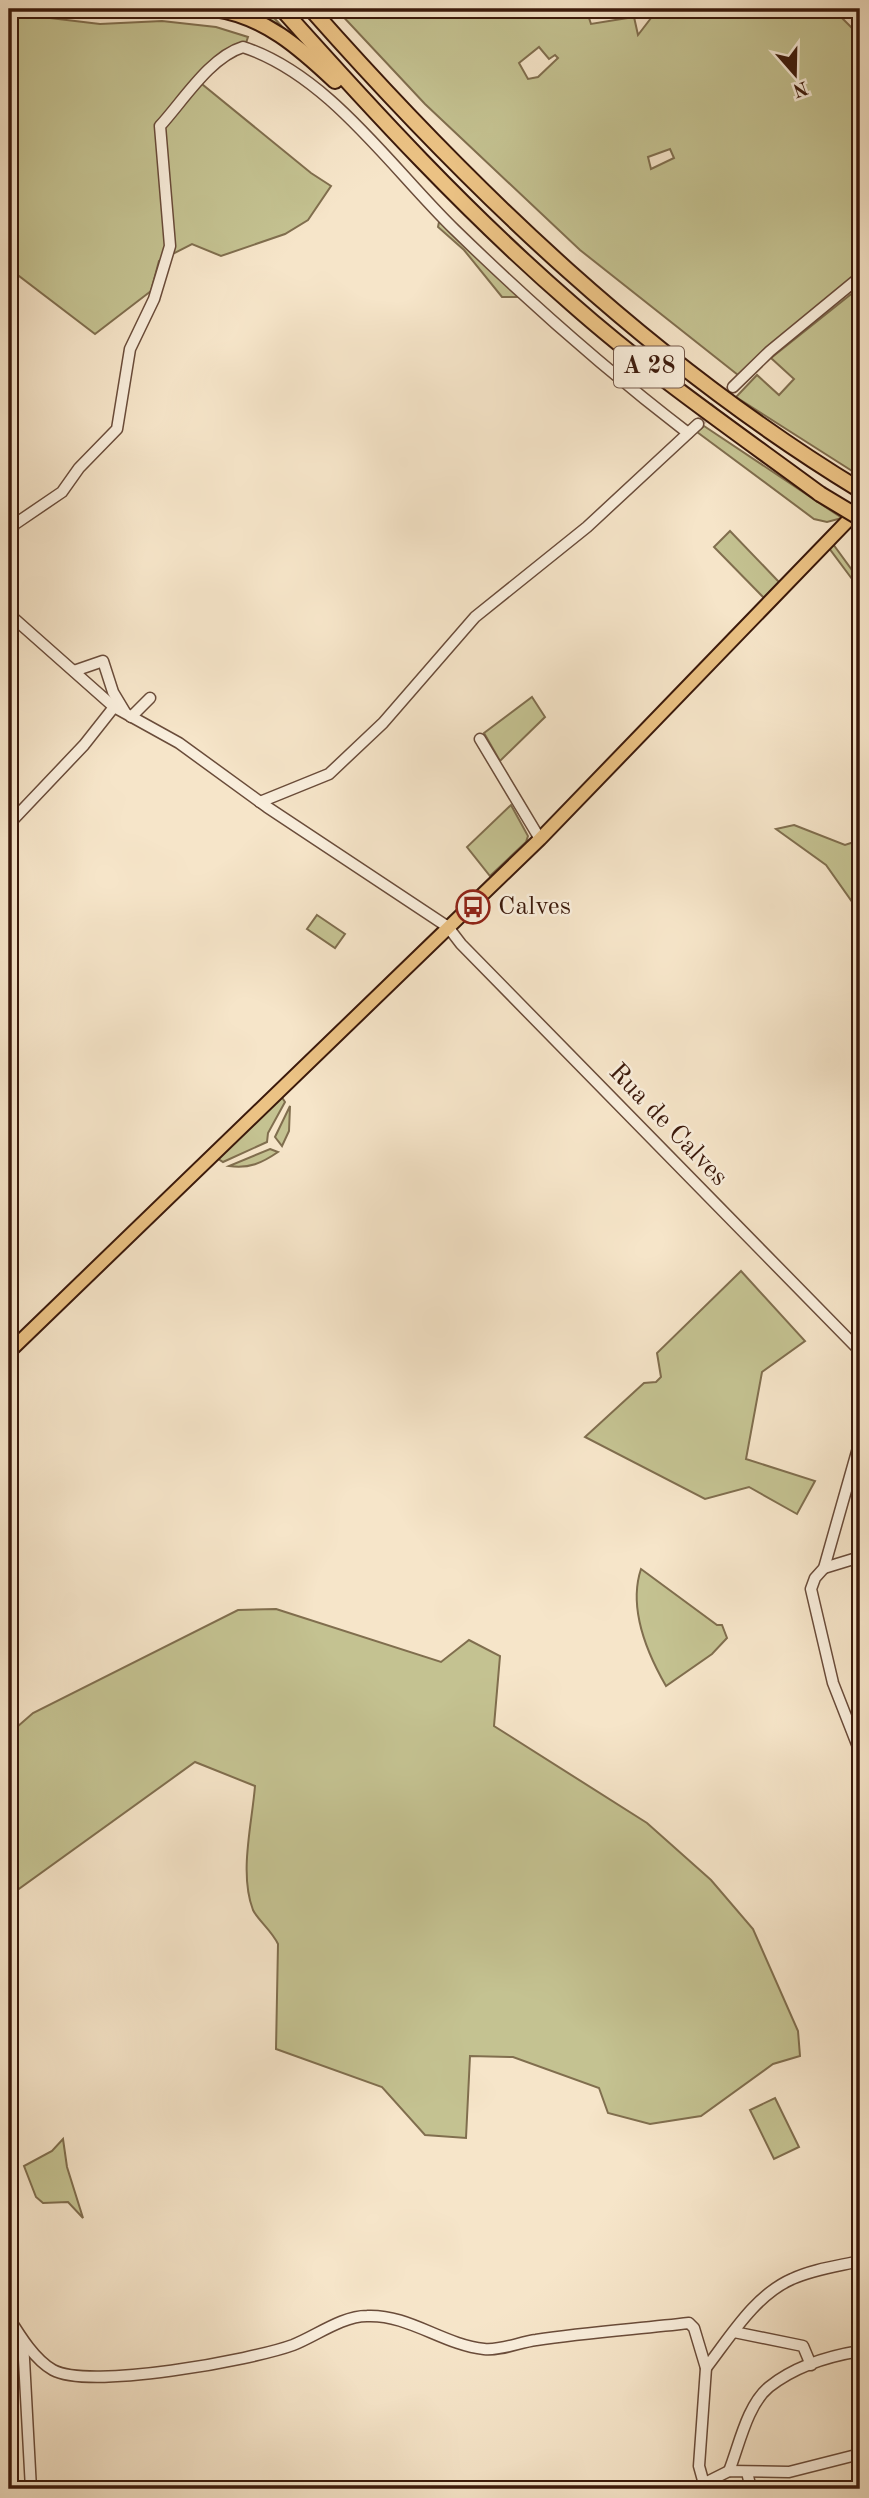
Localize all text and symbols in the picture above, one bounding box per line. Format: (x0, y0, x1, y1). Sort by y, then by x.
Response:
north arrow (760, 38, 830, 108)
text: N (789, 76, 810, 99)
road number: A 28 (614, 346, 684, 388)
bus stop icon: Calves (454, 888, 492, 926)
place label: Calves (498, 894, 571, 920)
street label: Rua de Calves (604, 1059, 732, 1191)

